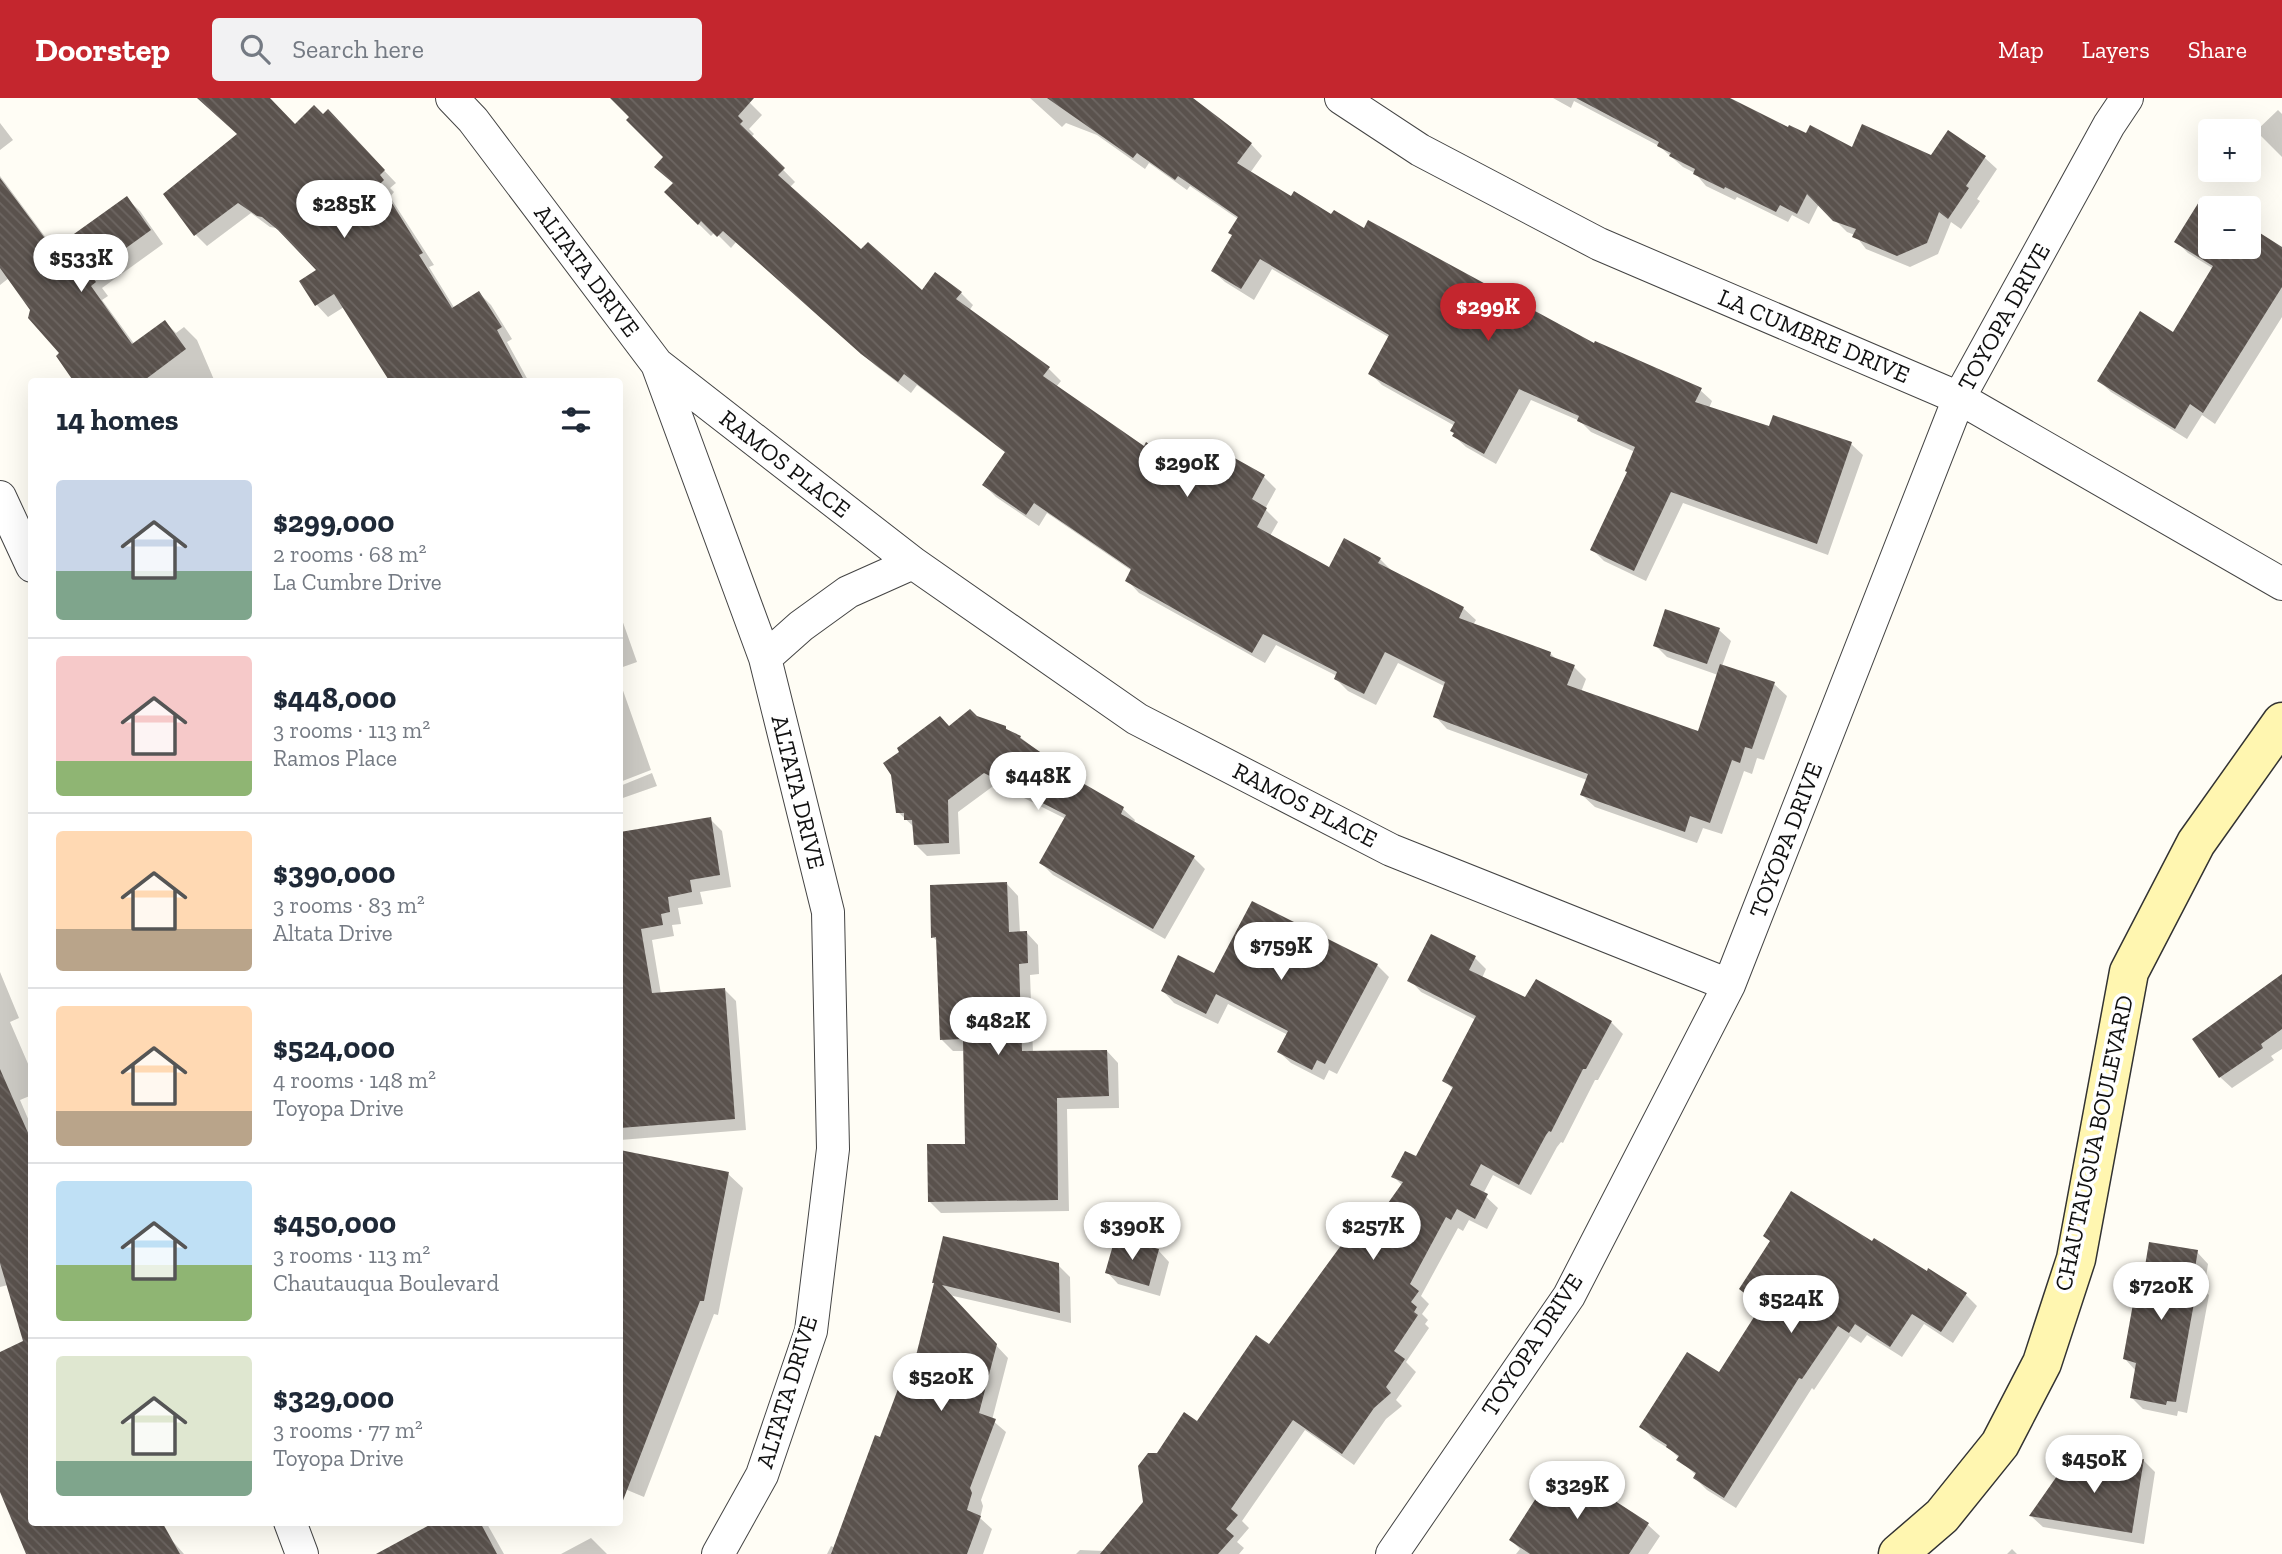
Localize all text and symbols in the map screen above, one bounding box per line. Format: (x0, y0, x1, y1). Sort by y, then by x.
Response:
search box (212, 18, 702, 81)
text: Doorstep (35, 30, 170, 69)
icon: search (236, 30, 274, 68)
text: Search here (292, 33, 424, 65)
text: Map (1998, 35, 2044, 64)
text: Layers (2082, 35, 2150, 64)
text: Share (2188, 35, 2247, 64)
map controls (2198, 119, 2261, 259)
button: + (2198, 119, 2261, 182)
pin: $285K (295, 180, 393, 240)
text: $285K (312, 189, 376, 217)
button: − (2198, 196, 2261, 259)
street label: ALTATA DRIVE (528, 199, 646, 342)
pin: $533K (32, 234, 130, 294)
street label: TOYOPA DRIVE (1951, 238, 2056, 396)
text: $533K (49, 243, 113, 271)
street label: LA CUMBRE DRIVE (1714, 282, 1914, 389)
pin: $299K (1439, 284, 1537, 343)
text: $299K (1456, 292, 1520, 320)
icon: filters (557, 401, 595, 439)
text: 14 homes (56, 402, 179, 438)
street label: RAMOS PLACE (714, 403, 857, 524)
pin: $290K (1138, 440, 1236, 499)
text: $290K (1155, 448, 1219, 476)
text: $299,000 (273, 504, 394, 540)
icon: home (112, 508, 196, 592)
text: 2 rooms · 68 m² (273, 540, 426, 568)
text: La Cumbre Drive (273, 568, 442, 596)
text: $448,000 (273, 680, 397, 716)
icon: home (112, 684, 196, 768)
street label: ALTATA DRIVE (765, 712, 832, 872)
text: 3 rooms · 113 m² (273, 716, 430, 744)
text: Ramos Place (273, 744, 397, 772)
pin: $448K (989, 752, 1087, 812)
street label: RAMOS PLACE (1228, 756, 1382, 853)
street label: TOYOPA DRIVE (1743, 758, 1828, 922)
text: $448K (1005, 761, 1071, 789)
text: $390,000 (273, 855, 396, 891)
icon: home (112, 859, 196, 943)
text: 3 rooms · 83 m² (273, 891, 425, 919)
text: Altata Drive (273, 919, 393, 947)
pin: $759K (1232, 922, 1330, 982)
text: $759K (1250, 931, 1312, 959)
street label: CHAUTAUQUA BOULEVARD (2048, 992, 2139, 1293)
pin: $482K (949, 998, 1047, 1057)
text: $482K (966, 1006, 1030, 1034)
text: $524,000 (273, 1030, 395, 1066)
icon: home (112, 1034, 196, 1118)
text: 4 rooms · 148 m² (273, 1066, 436, 1094)
text: Toyopa Drive (273, 1094, 404, 1122)
pin: $390K (1083, 1202, 1181, 1262)
pin: $257K (1324, 1202, 1422, 1262)
text: $450,000 (273, 1205, 396, 1241)
icon: home (112, 1209, 196, 1293)
text: $390K (1100, 1211, 1164, 1239)
text: $257K (1342, 1211, 1404, 1239)
text: 3 rooms · 113 m² (273, 1241, 430, 1269)
pin: $720K (2112, 1262, 2210, 1322)
street label: TOYOPA DRIVE (1475, 1268, 1588, 1421)
text: Chautauqua Boulevard (273, 1269, 499, 1297)
text: $720K (2129, 1271, 2193, 1299)
pin: $524K (1742, 1276, 1840, 1335)
text: $524K (1759, 1284, 1823, 1312)
street label: ALTATA DRIVE (750, 1312, 823, 1471)
pin: $520K (892, 1354, 990, 1413)
text: $520K (909, 1362, 973, 1390)
text: $329,000 (273, 1380, 394, 1416)
icon: home (112, 1384, 196, 1468)
text: 3 rooms · 77 m² (273, 1416, 423, 1444)
pin: $450K (2045, 1436, 2143, 1495)
text: Toyopa Drive (273, 1444, 404, 1472)
text: $450K (2061, 1444, 2127, 1472)
pin: $329K (1528, 1462, 1626, 1521)
text: $329K (1545, 1470, 1609, 1498)

